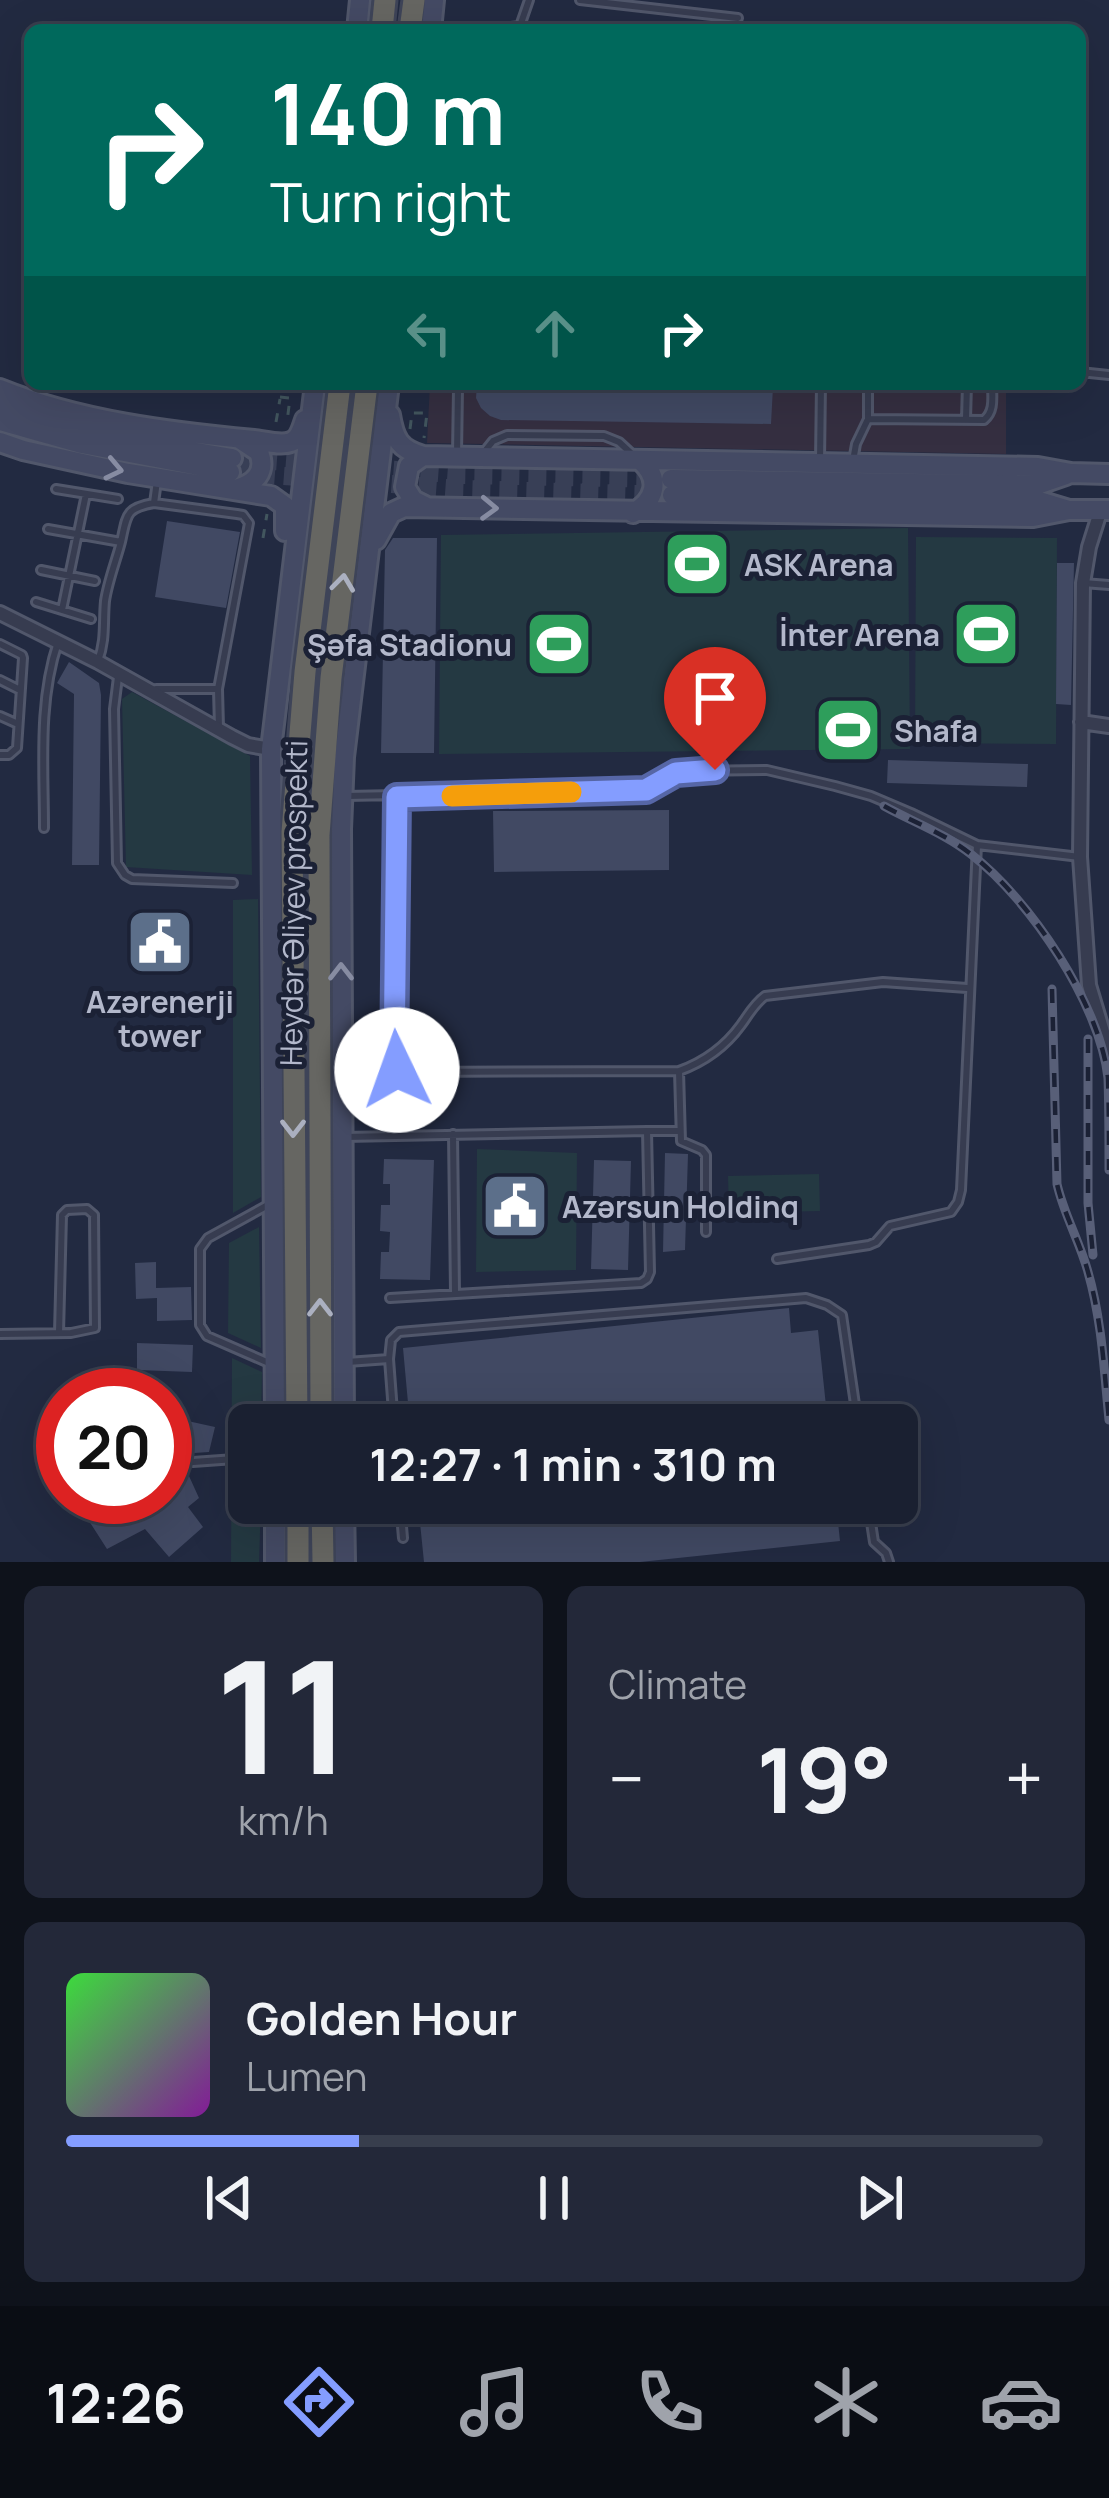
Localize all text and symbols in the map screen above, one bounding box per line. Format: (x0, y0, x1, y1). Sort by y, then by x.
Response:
text: 140 m (270, 55, 506, 170)
icon: right (72, 72, 228, 228)
text: Turn right (270, 164, 512, 238)
icon: left (396, 300, 462, 366)
icon: ahead (522, 300, 588, 366)
icon: right (648, 300, 714, 366)
one-way arrow (103, 456, 123, 481)
one-way arrow (480, 495, 499, 521)
sports icon: ASK Arena (662, 529, 732, 599)
place label: ASK Arena (744, 544, 894, 585)
one-way arrow (329, 573, 355, 593)
sports icon: İnter Arena (951, 599, 1021, 669)
sports icon: Şəfa Stadionu (524, 609, 594, 679)
place label: İnter Arena (779, 614, 940, 655)
place label: Şəfa Stadionu (307, 624, 512, 665)
pin (664, 647, 766, 770)
icon: arrive (682, 665, 748, 731)
sports icon: Shafa (813, 695, 883, 765)
place label: Shafa (894, 710, 978, 751)
street label: Heydər Əliyev prospekti (270, 740, 316, 1066)
public building icon: Azərenerji tower (125, 907, 195, 977)
one-way arrow (328, 962, 354, 980)
place label: Azərenerji tower (86, 981, 234, 1056)
position arrow (334, 1007, 460, 1133)
one-way arrow (280, 1119, 306, 1138)
public building icon: Azərsun Holdinq (480, 1171, 550, 1241)
place label: Azərsun Holdinq (562, 1186, 799, 1227)
one-way arrow (308, 1298, 334, 1317)
speed limit sign: 20 (36, 1368, 192, 1524)
text: 12:27 · 1 min · 310 m (369, 1433, 777, 1495)
text: 11 (215, 1608, 352, 1821)
text: Climate (609, 1657, 747, 1711)
text: 19° (757, 1717, 892, 1840)
text: − (609, 1733, 644, 1823)
text: + (1005, 1733, 1043, 1823)
text: km/h (238, 1793, 329, 1847)
text: Golden Hour (246, 1987, 517, 2049)
text: Lumen (246, 2049, 367, 2103)
icon: previous (196, 2165, 262, 2231)
icon: pause (521, 2165, 587, 2231)
icon: next (847, 2165, 913, 2231)
icon: directions (277, 2360, 361, 2444)
icon: music (453, 2360, 537, 2444)
icon: phone (628, 2360, 712, 2444)
icon: climate (804, 2360, 888, 2444)
icon: car (979, 2360, 1063, 2444)
text: 12:26 (46, 2365, 186, 2439)

